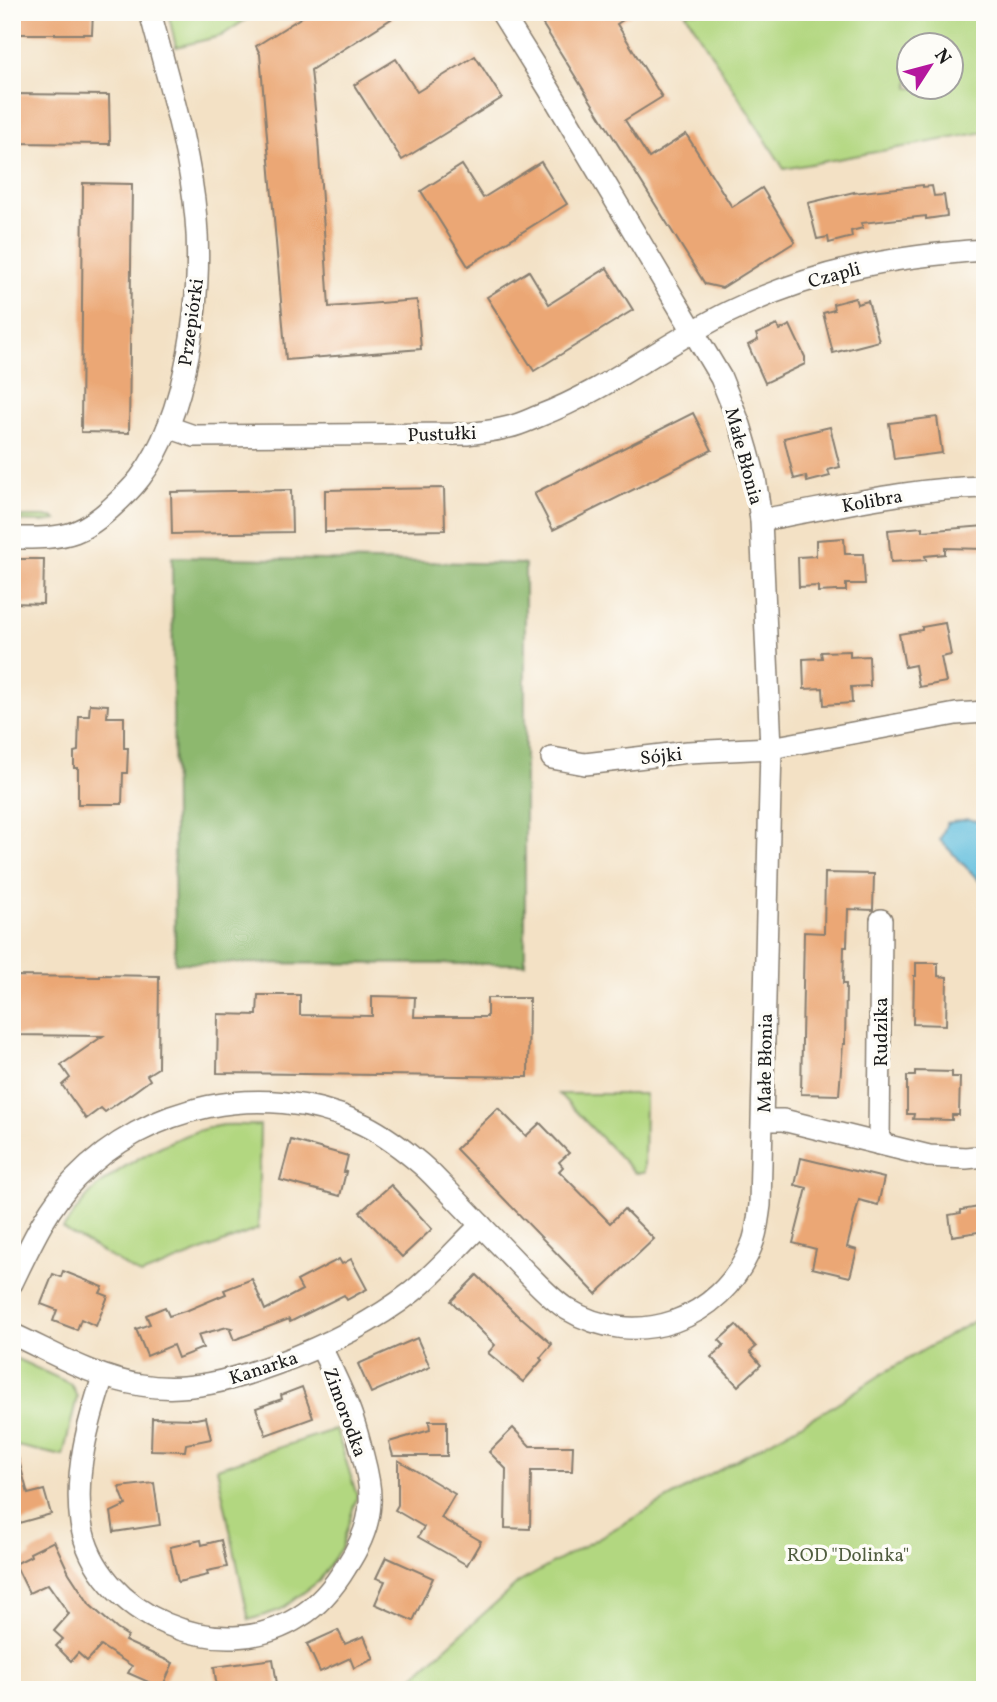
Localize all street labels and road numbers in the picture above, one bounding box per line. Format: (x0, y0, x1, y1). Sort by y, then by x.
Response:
street label: Czapli (805, 256, 864, 295)
street label: Przepiórki (173, 276, 211, 368)
street label: Małe Błonia (718, 405, 769, 508)
street label: Pustułki (407, 421, 477, 449)
street label: Kolibra (840, 484, 905, 520)
street label: Sójki (639, 742, 684, 772)
street label: Rudzika (869, 997, 895, 1067)
street label: Małe Błonia (752, 1013, 780, 1113)
street label: Kanarka (226, 1346, 301, 1392)
street label: Zimorodka (316, 1364, 372, 1461)

